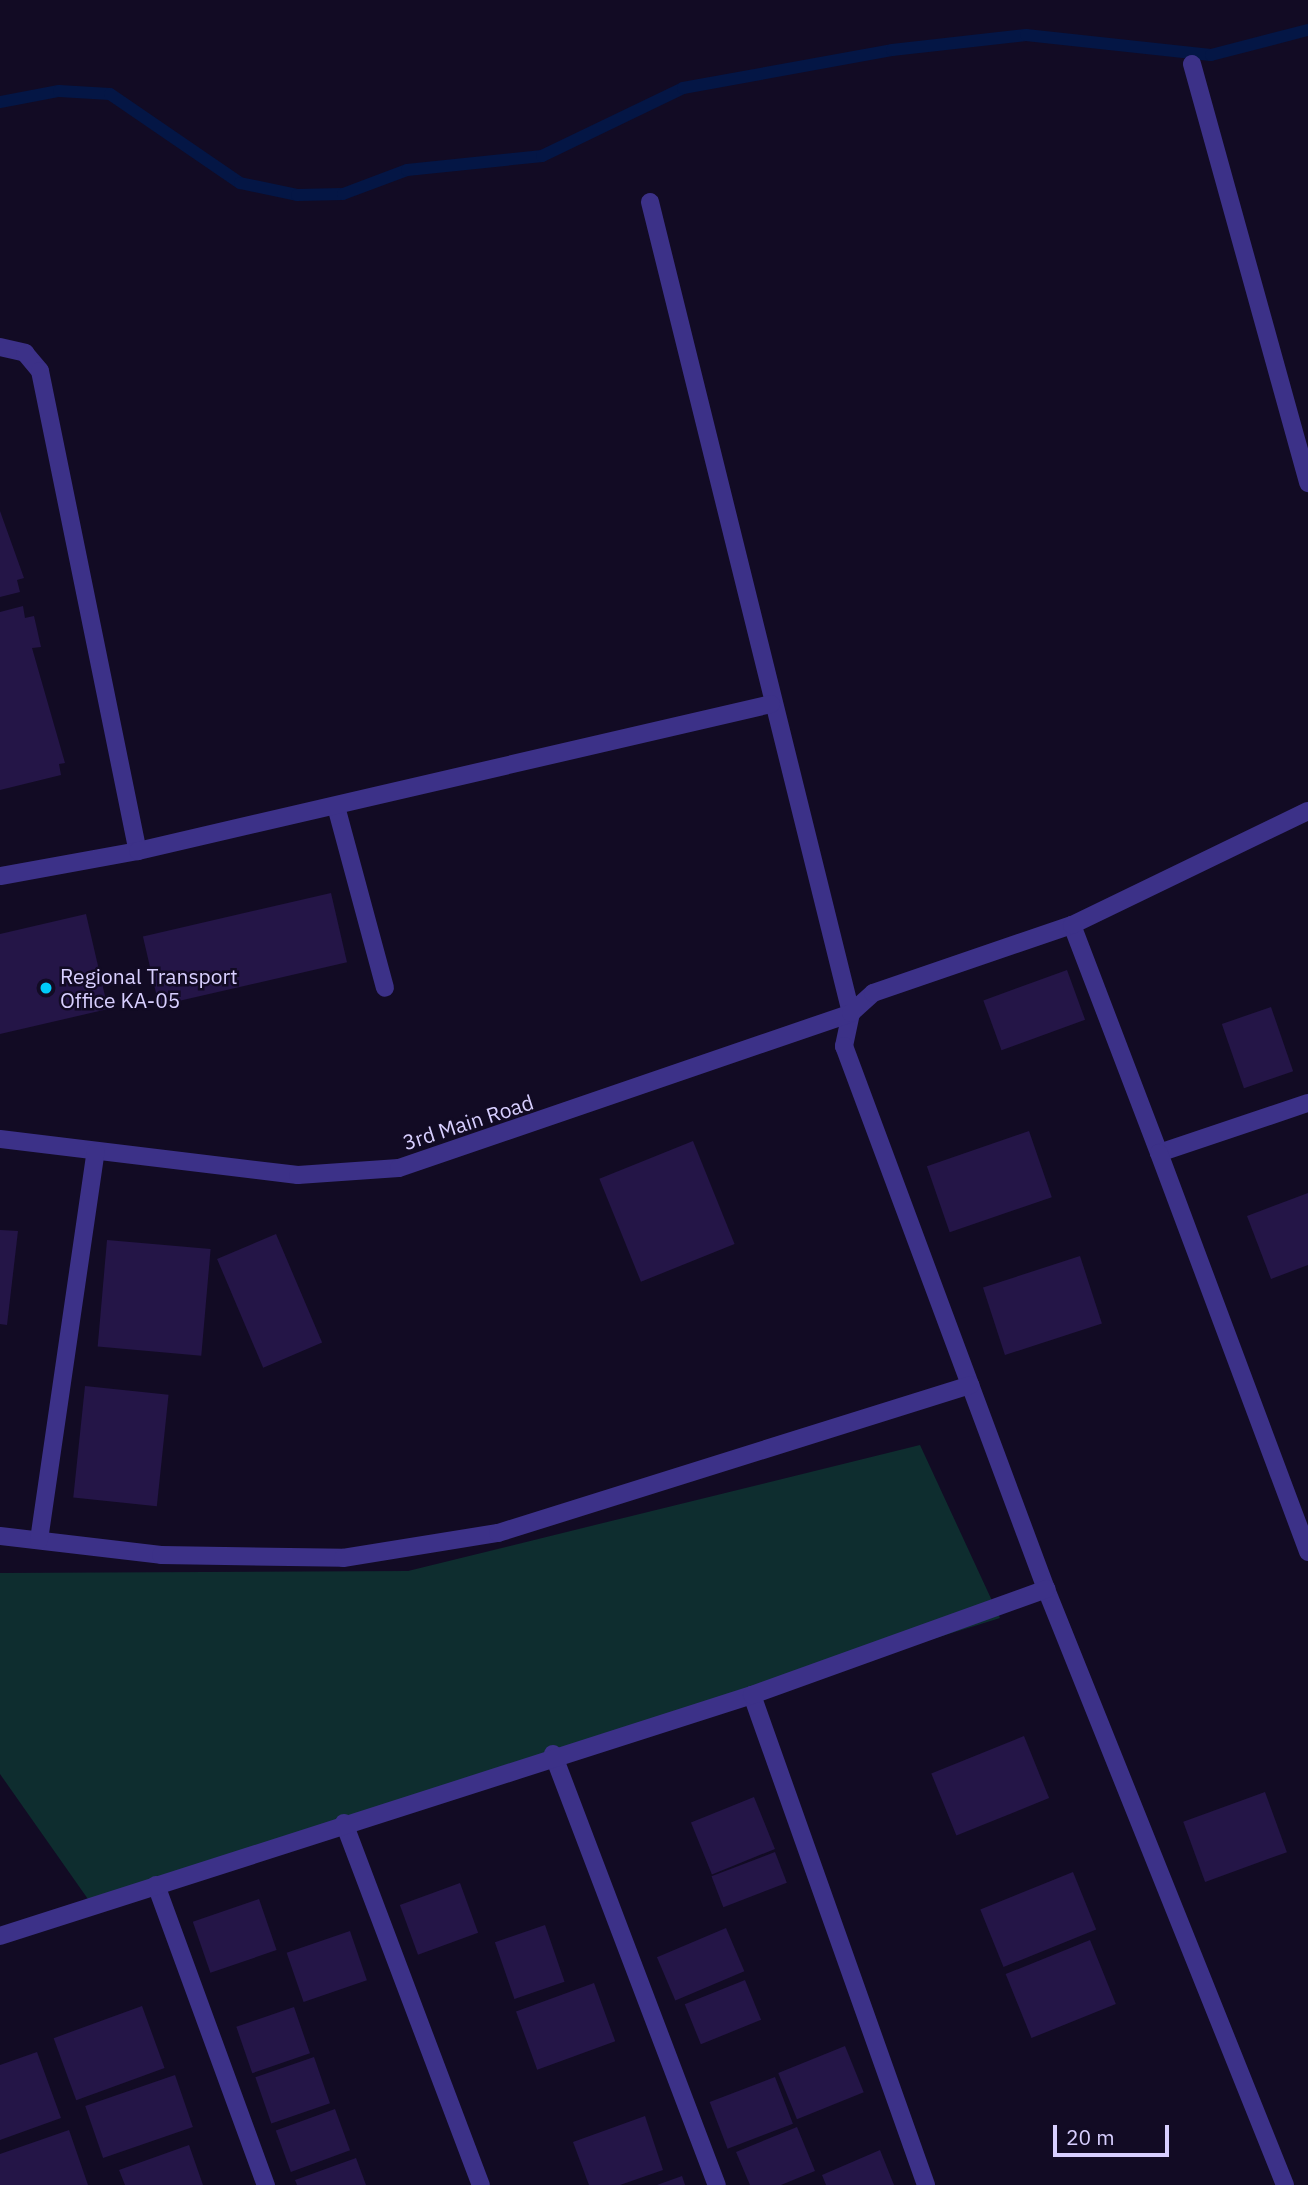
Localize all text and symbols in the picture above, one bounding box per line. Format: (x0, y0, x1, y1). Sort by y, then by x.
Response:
place label: Regional Transport Office KA-05 (60, 963, 238, 1013)
marker: Regional Transport Office KA-05 (38, 980, 54, 996)
street label: 3rd Main Road (399, 1089, 537, 1155)
scale bar (1056, 2112, 1172, 2156)
text: 20 m (1066, 2123, 1115, 2151)

